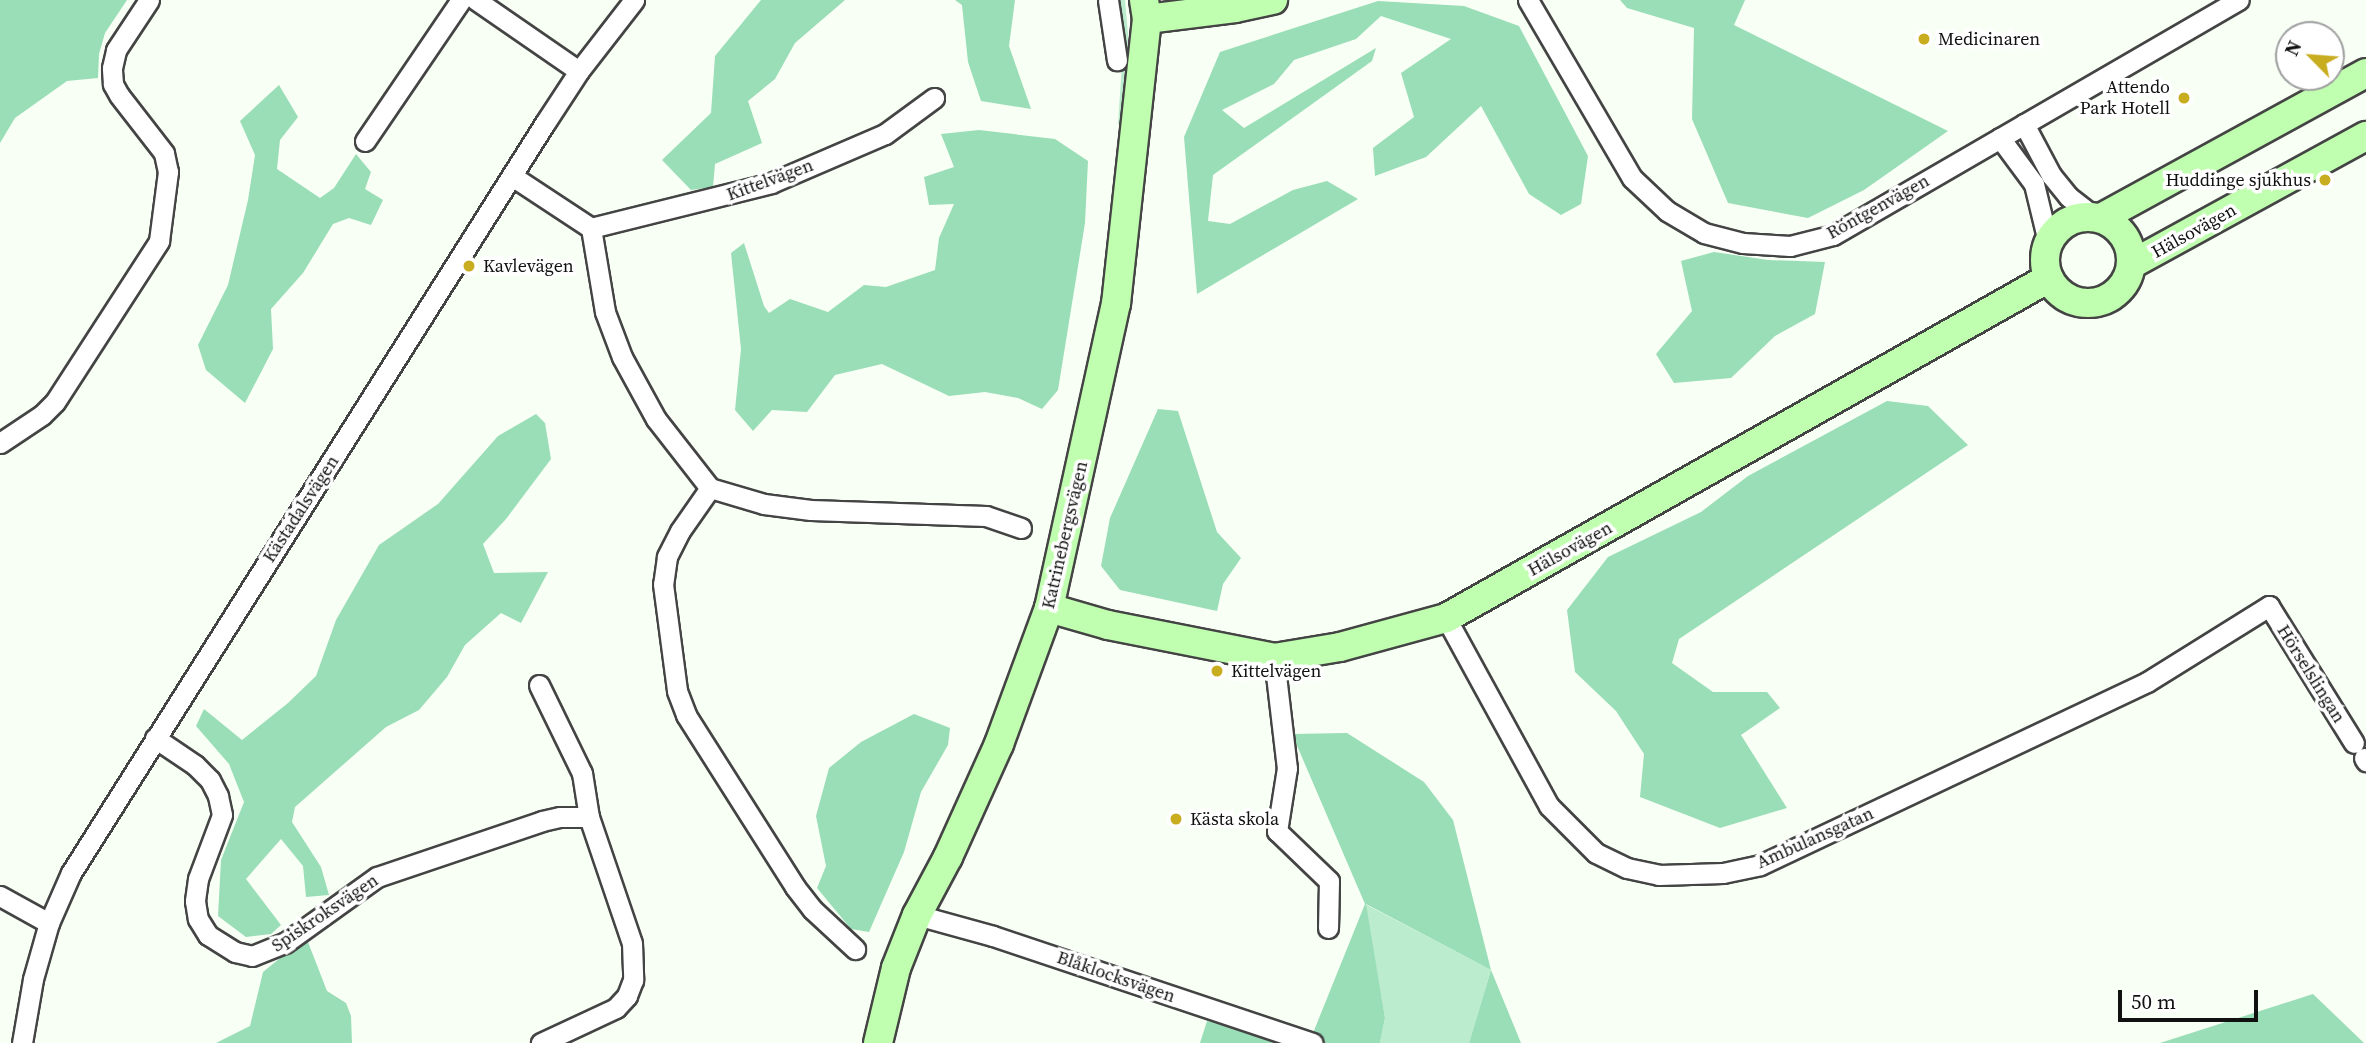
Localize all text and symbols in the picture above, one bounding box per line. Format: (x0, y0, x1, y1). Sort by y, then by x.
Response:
north arrow (2275, 21, 2345, 91)
place label: Medicinaren (1938, 28, 2040, 50)
marker: Medicinaren (1916, 31, 1932, 47)
text: N (2278, 36, 2307, 60)
place label: Attendo Park Hotell (2080, 77, 2170, 119)
marker: Attendo Park Hotell (2176, 90, 2192, 106)
street label: Kittelvägen (724, 154, 816, 206)
place label: Huddinge sjukhus (2166, 169, 2311, 191)
street label: Röntgenvägen (1823, 170, 1933, 244)
marker: Huddinge sjukhus (2317, 172, 2333, 188)
street label: Hälsovägen (2148, 199, 2240, 263)
place label: Kavlevägen (483, 255, 574, 277)
marker: Kavlevägen (461, 258, 477, 274)
street label: Kästadalsvägen (258, 451, 344, 567)
street label: Katrinebergsvägen (1038, 459, 1092, 611)
street label: Hälsovägen (1524, 517, 1616, 581)
street label: Hörselslingan (2272, 621, 2350, 727)
place label: Kittelvägen (1231, 660, 1321, 682)
marker: Kittelvägen (1209, 663, 1225, 679)
street label: Ambulansgatan (1753, 803, 1877, 873)
place label: Kästa skola (1190, 808, 1279, 830)
marker: Kästa skola (1168, 811, 1184, 827)
street label: Spiskroksvägen (268, 869, 382, 957)
street label: Blåklocksvägen (1054, 947, 1178, 1007)
scale bar (2121, 976, 2261, 1020)
text: 50 m (2131, 987, 2176, 1016)

